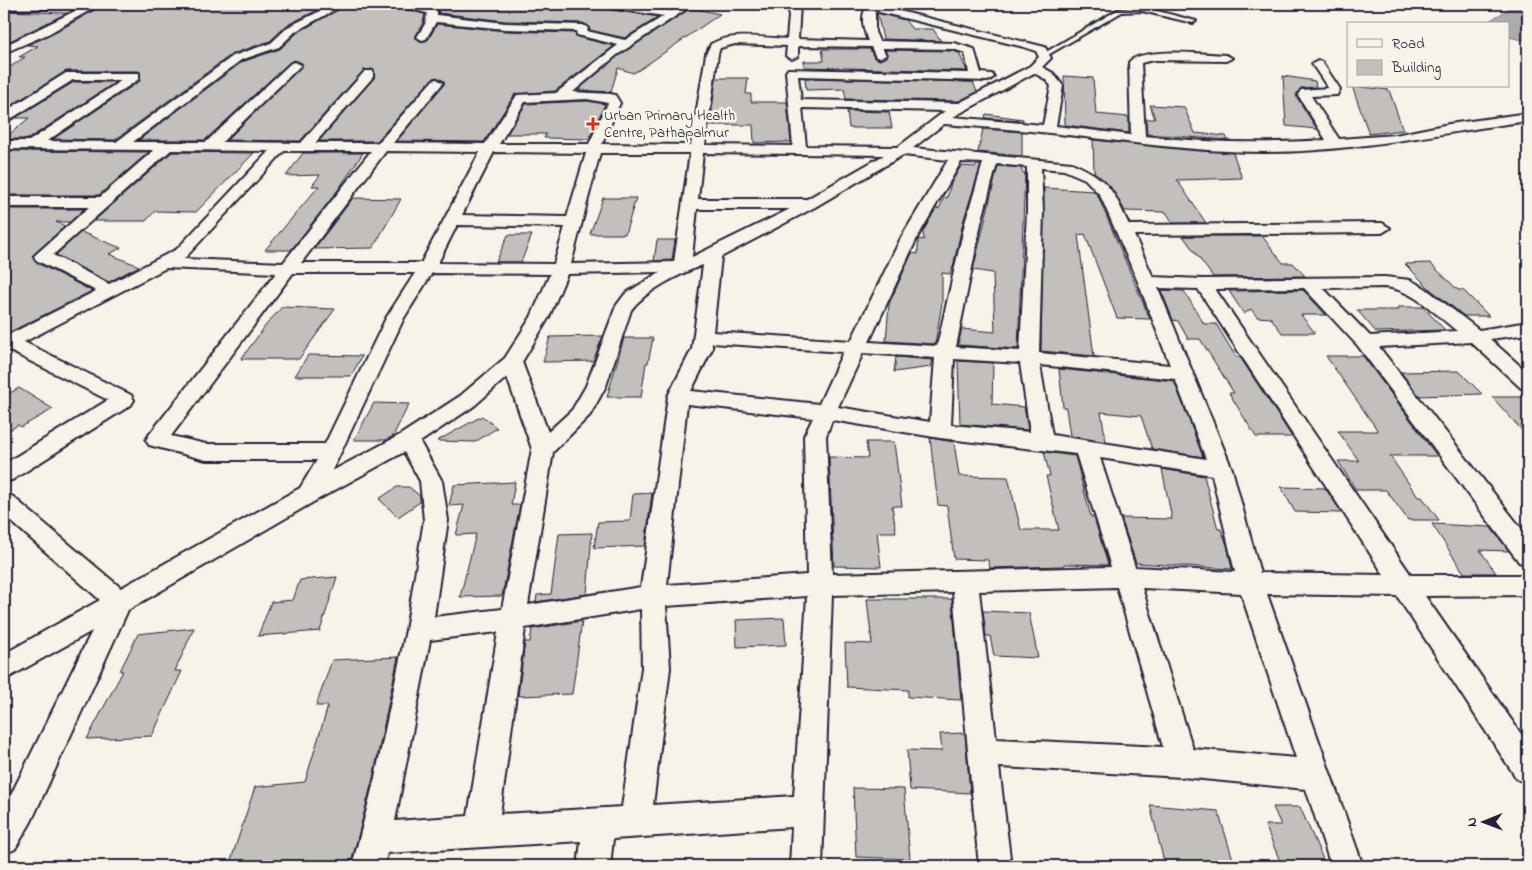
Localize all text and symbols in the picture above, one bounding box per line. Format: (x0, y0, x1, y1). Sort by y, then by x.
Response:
legend (1347, 22, 1510, 88)
text: Road (1392, 33, 1425, 55)
text: Building (1391, 57, 1441, 80)
place label: Urban Primary Health Centre, Pathapalmur (604, 105, 735, 144)
marker: Urban Primary Health Centre, Pathapalmur (586, 117, 600, 131)
north arrow (1460, 798, 1510, 848)
text: N (1462, 817, 1483, 827)

